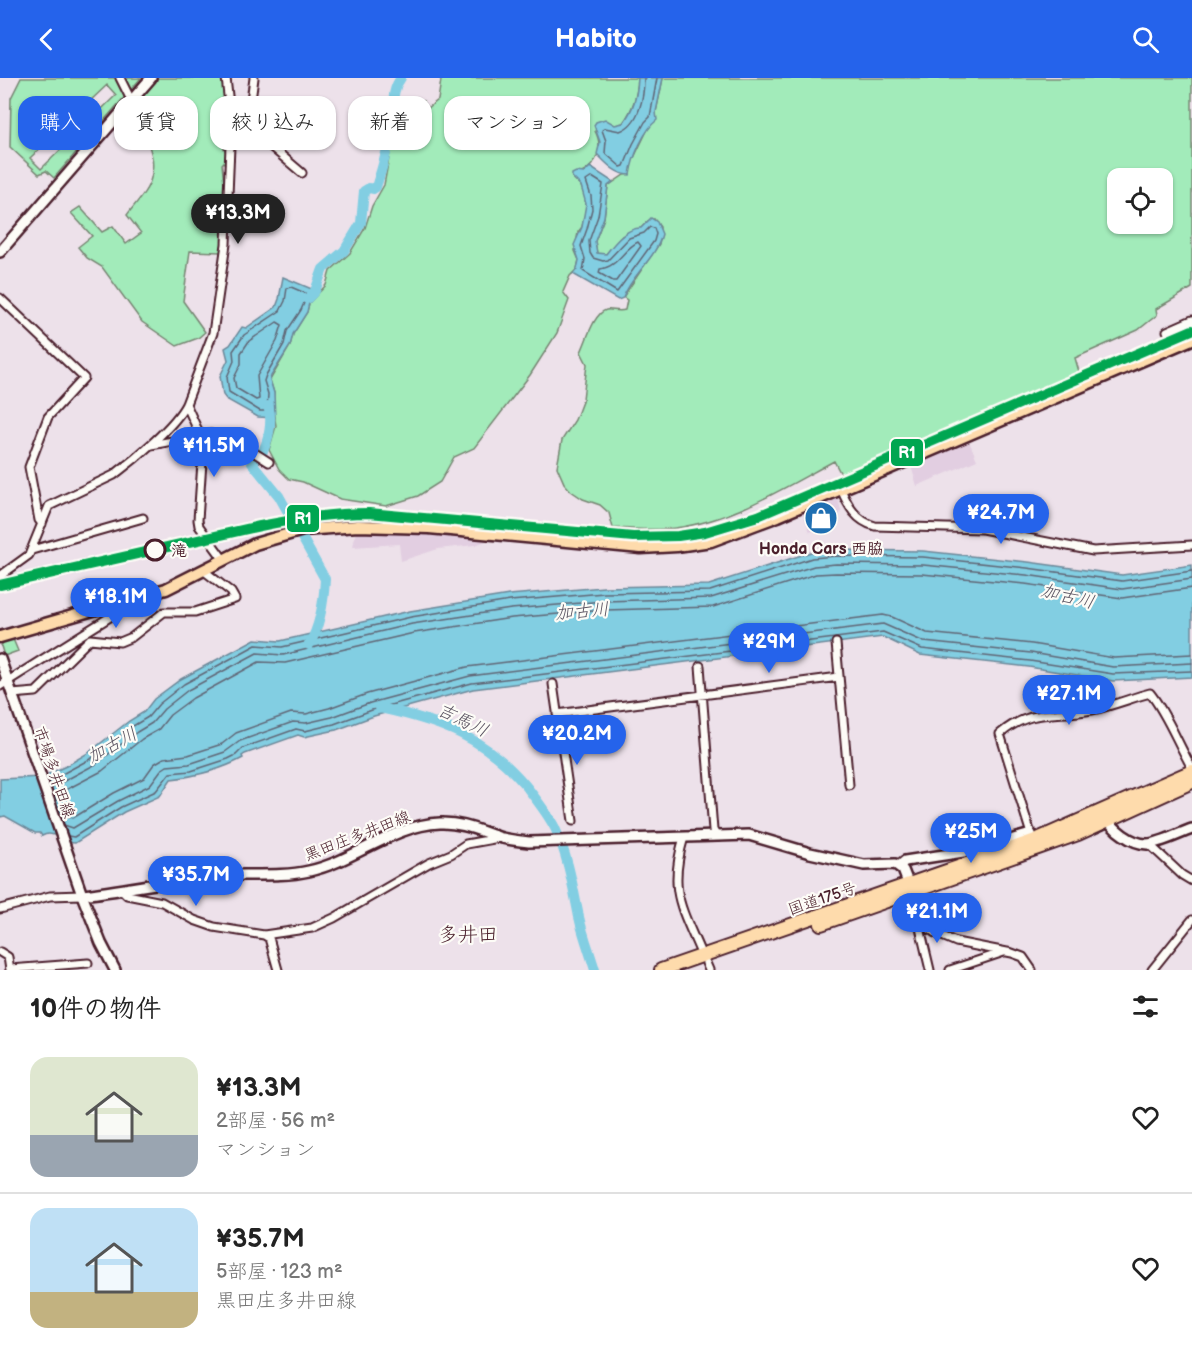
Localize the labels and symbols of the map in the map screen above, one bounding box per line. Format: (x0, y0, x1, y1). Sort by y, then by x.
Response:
pin: ¥13.3M (189, 194, 287, 245)
pin: ¥11.5M (165, 427, 263, 478)
line badge: R1 (890, 438, 924, 467)
text: R1 (898, 444, 916, 463)
pin: ¥24.7M (952, 494, 1050, 545)
shop icon: Honda Cars 西脇 (803, 500, 839, 536)
line badge: R1 (286, 504, 320, 533)
text: R1 (294, 510, 312, 529)
marker: 滝 (144, 539, 166, 561)
place label: Honda Cars 西脇 (759, 540, 883, 559)
place label: 滝 (171, 542, 187, 561)
pin: ¥18.1M (67, 578, 165, 629)
water label: 加古川 (1039, 580, 1097, 613)
water label: 加古川 (554, 599, 610, 624)
pin: ¥29M (733, 623, 805, 674)
pin: ¥27.1M (1020, 675, 1118, 726)
water label: 吉馬川 (434, 699, 492, 742)
pin: ¥20.2M (528, 715, 626, 766)
water label: 加古川 (84, 723, 141, 768)
street label: 市場多井田線 (29, 724, 78, 821)
street label: 黒田庄多井田線 (302, 807, 413, 865)
pin: ¥25M (935, 813, 1007, 864)
pin: ¥35.7M (147, 856, 245, 907)
street label: 国道175号 (786, 879, 859, 920)
pin: ¥21.1M (888, 893, 986, 944)
district label: 多井田 (438, 923, 498, 947)

